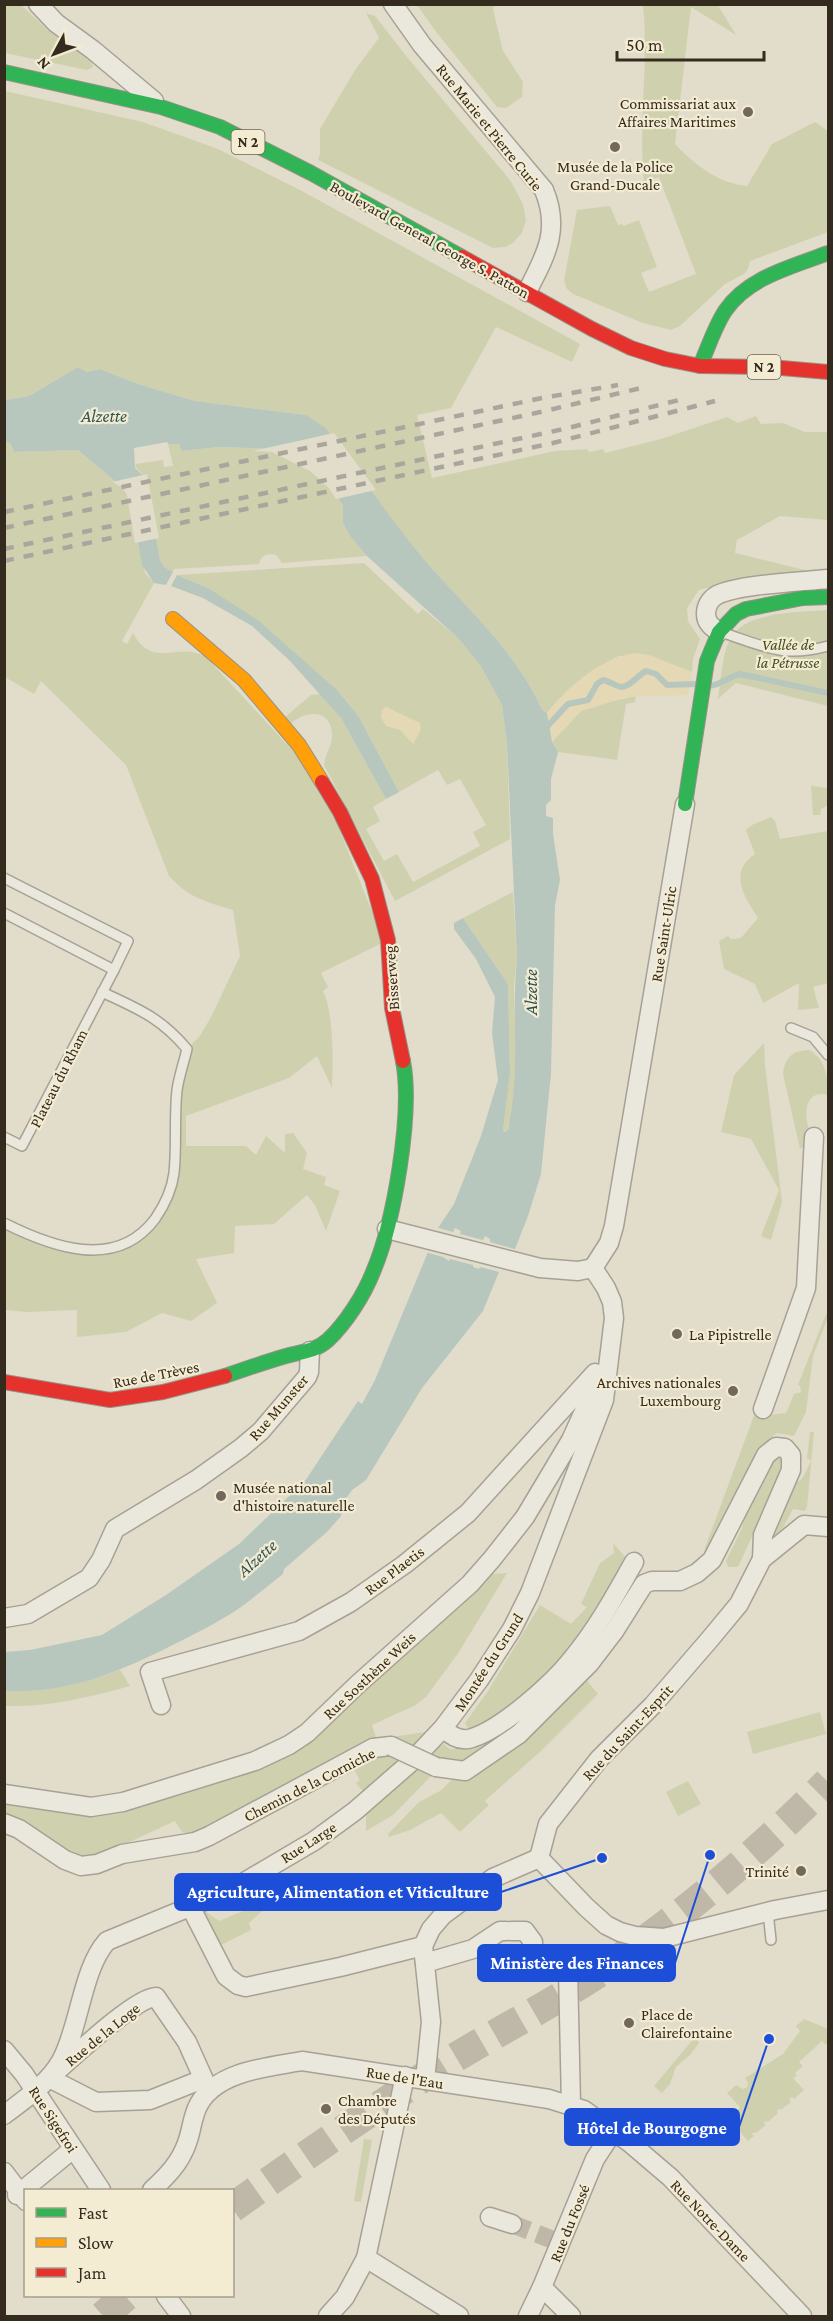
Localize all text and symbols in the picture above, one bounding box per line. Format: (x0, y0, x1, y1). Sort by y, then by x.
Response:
north arrow (24, 24, 84, 84)
scale bar (617, 24, 764, 62)
text: 50 m (626, 35, 663, 55)
text: N (33, 54, 53, 73)
street label: Rue Marie et Pierre Curie (433, 61, 546, 194)
place label: Commissariat aux Affaires Maritimes (618, 95, 736, 130)
marker: Commissariat aux Affaires Maritimes (741, 105, 755, 119)
road number: N 2 (232, 130, 264, 154)
marker: Musée de la Police Grand-Ducale (608, 140, 622, 154)
place label: Musée de la Police Grand-Ducale (557, 158, 673, 193)
street label: Boulevard General George S. Patton (327, 177, 533, 302)
road number: N 2 (748, 355, 780, 379)
water label: Alzette (80, 406, 127, 426)
park label: Vallée de la Pétrusse (757, 636, 819, 671)
street label: Rue Saint-Ulric (648, 885, 680, 983)
street label: Bisserweg (381, 945, 403, 1011)
water label: Alzette (521, 969, 541, 1016)
street label: Plateau du Rham (26, 1026, 91, 1130)
place label: La Pipistrelle (689, 1326, 772, 1344)
marker: La Pipistrelle (670, 1327, 684, 1341)
street label: Rue de Trèves (112, 1358, 201, 1391)
street label: Rue Munster (245, 1371, 312, 1444)
place label: Archives nationales Luxembourg (597, 1374, 721, 1410)
marker: Archives nationales Luxembourg (726, 1384, 740, 1398)
place label: Musée national d'histoire naturelle (233, 1479, 354, 1514)
marker: Musée national d'histoire naturelle (214, 1489, 228, 1503)
water label: Alzette (233, 1535, 281, 1581)
street label: Rue Plaetis (361, 1543, 427, 1598)
street label: Montée du Grund (450, 1610, 527, 1714)
street label: Rue Sosthène Weis (320, 1628, 419, 1722)
street label: Rue du Saint-Esprit (579, 1681, 677, 1784)
street label: Chemin de la Corniche (241, 1744, 378, 1825)
street label: Rue Large (277, 1818, 340, 1867)
place label: Trinité (745, 1863, 789, 1880)
marker: Trinité (794, 1864, 808, 1878)
callout: Agriculture, Alimentation et Viticulture (175, 1874, 501, 1910)
text: Agriculture, Alimentation et Viticulture (186, 1882, 489, 1902)
callout: Ministère des Finances (478, 1945, 675, 1981)
text: Ministère des Finances (490, 1953, 664, 1973)
street label: Rue de la Loge (62, 1999, 144, 2070)
place label: Place de Clairefontaine (641, 2006, 732, 2041)
marker: Place de Clairefontaine (622, 2016, 636, 2030)
street label: Rue de l'Eau (365, 2063, 445, 2092)
street label: Rue Sigefroi (25, 2083, 81, 2156)
place label: Chambre des Députés (338, 2092, 416, 2128)
marker: Chambre des Députés (319, 2102, 333, 2116)
callout: Hôtel de Bourgogne (565, 2109, 739, 2145)
text: Hôtel de Bourgogne (577, 2118, 727, 2138)
street label: Rue Notre-Dame (667, 2176, 754, 2265)
street label: Rue du Fossé (546, 2182, 593, 2264)
legend (24, 2189, 234, 2297)
text: Fast (78, 2203, 109, 2223)
text: Slow (78, 2233, 114, 2253)
text: Jam (76, 2263, 107, 2283)

